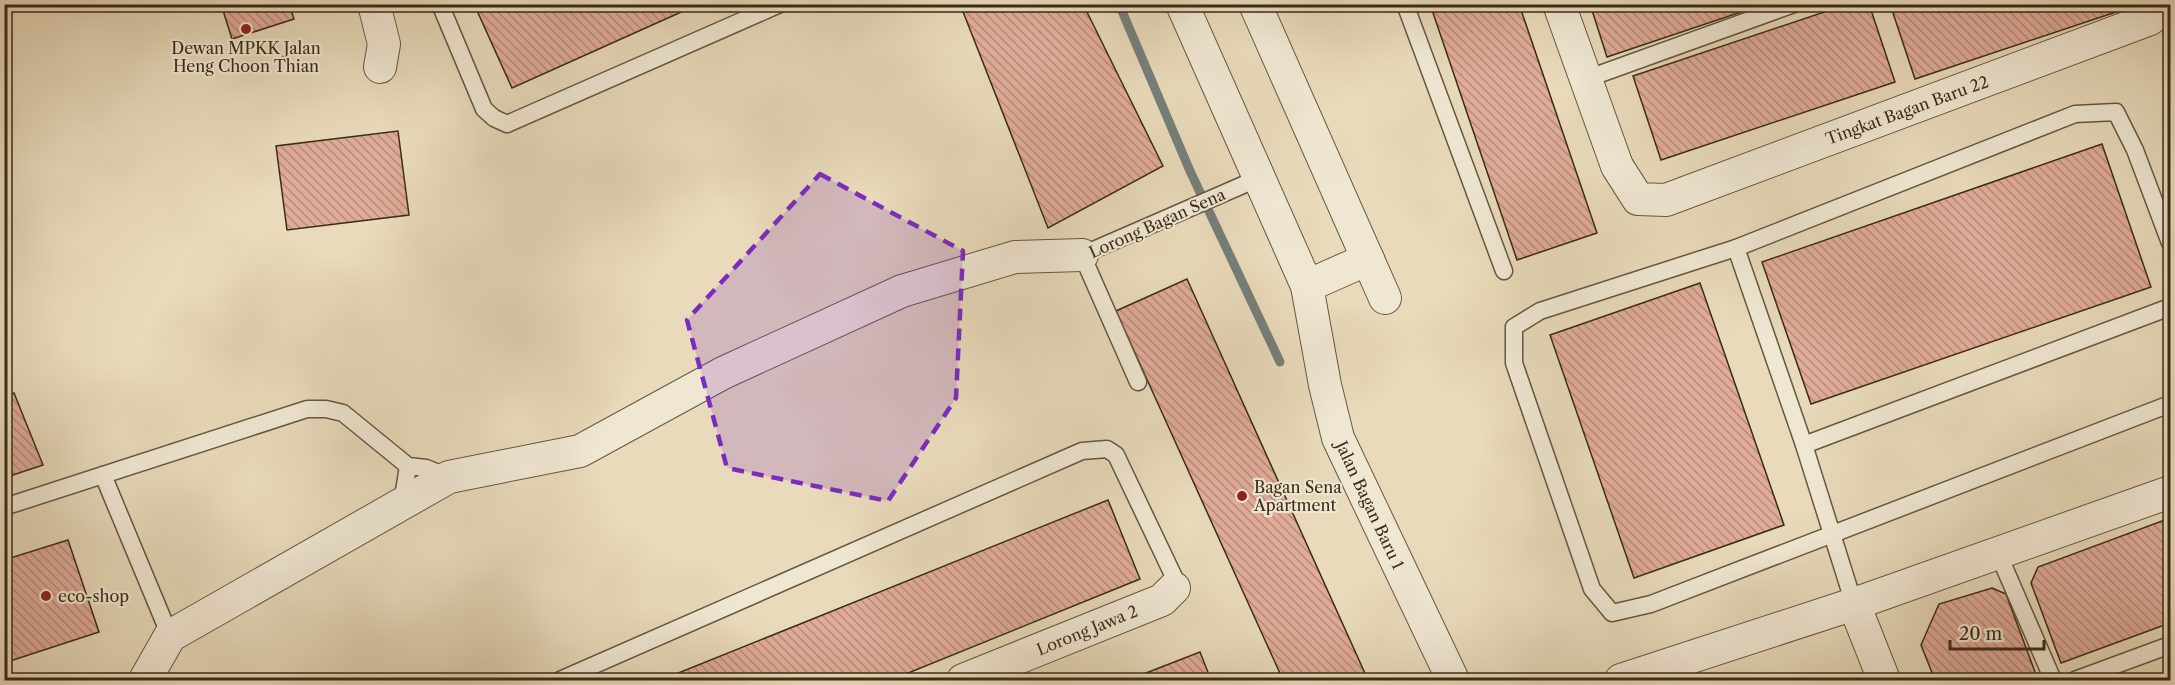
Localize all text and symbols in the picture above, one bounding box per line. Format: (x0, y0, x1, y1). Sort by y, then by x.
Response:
marker: Dewan MPKK Jalan Heng Choon Thian (239, 22, 253, 36)
place label: Dewan MPKK Jalan Heng Choon Thian (171, 38, 321, 76)
street label: Tingkat Bagan Baru 22 (1823, 71, 1991, 149)
street label: Lorong Bagan Sena (1086, 184, 1229, 262)
street label: Jalan Bagan Baru 1 (1330, 435, 1409, 573)
place label: Bagan Sena Apartment (1253, 477, 1342, 515)
marker: Bagan Sena Apartment (1235, 489, 1249, 503)
place label: eco-shop (58, 586, 129, 606)
marker: eco-shop (39, 589, 53, 603)
street label: Lorong Jawa 2 (1034, 601, 1140, 659)
scale bar (1950, 613, 2044, 651)
text: 20 m (1959, 623, 2003, 645)

